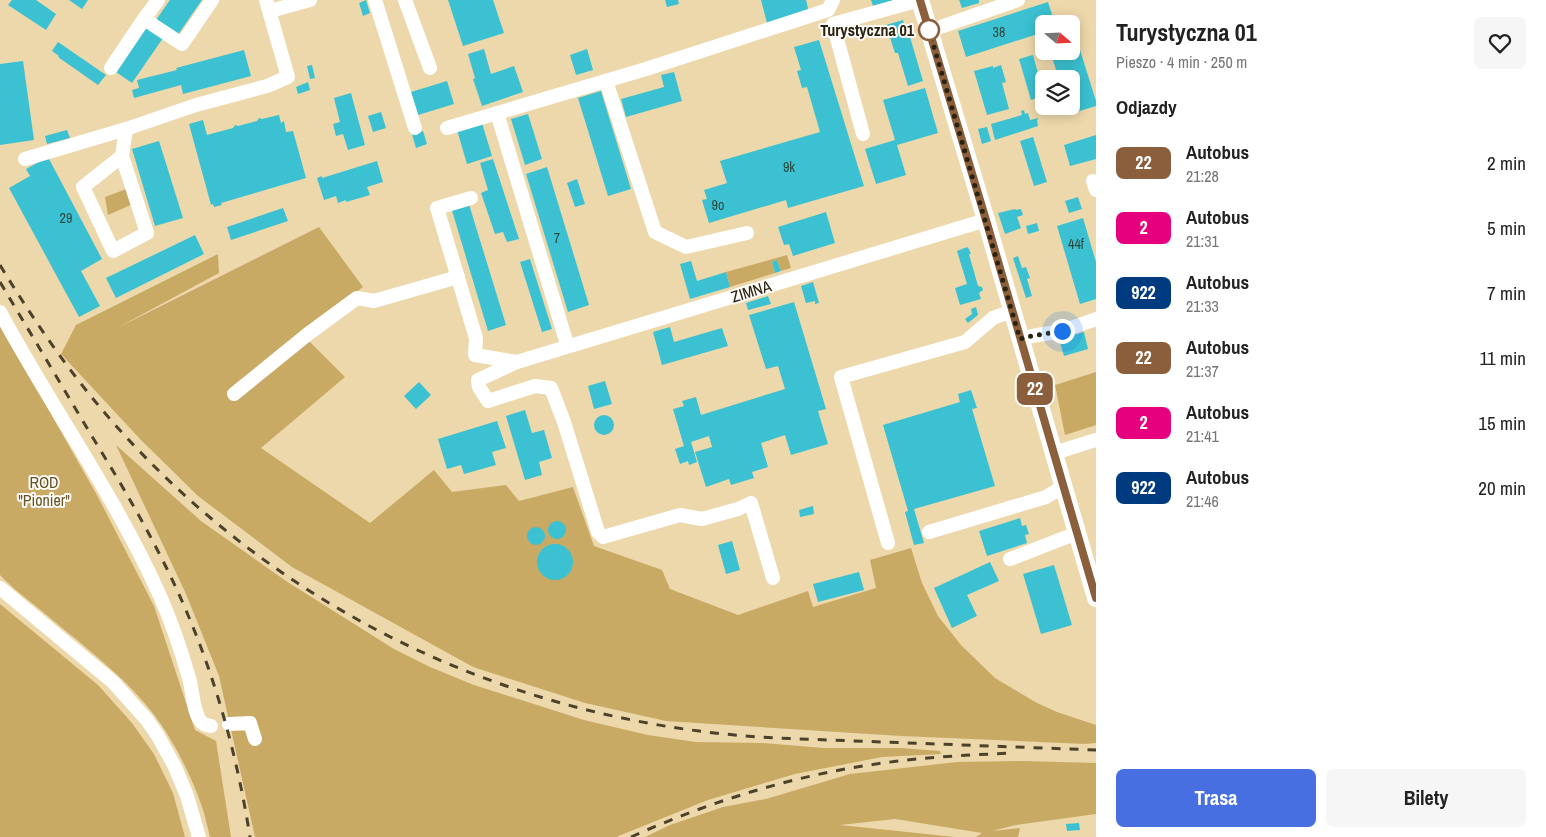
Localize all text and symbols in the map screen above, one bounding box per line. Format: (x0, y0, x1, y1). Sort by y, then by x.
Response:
north arrow (1035, 15, 1080, 60)
map controls (1035, 15, 1080, 115)
text: Turystyczna 01 (1116, 16, 1257, 48)
button: heart (1474, 17, 1526, 69)
place label: Turystyczna 01 (820, 19, 915, 41)
marker: Turystyczna 01 (918, 19, 940, 41)
house number: 38 (993, 23, 1005, 41)
text: Pieszo · 4 min · 250 m (1116, 51, 1247, 73)
button: layers (1035, 70, 1080, 115)
text: Odjazdy (1116, 94, 1177, 120)
text: Autobus (1186, 139, 1249, 165)
text: 22 (1135, 150, 1152, 175)
text: 2 min (1487, 150, 1526, 176)
house number: 9k (783, 158, 795, 176)
text: 21:28 (1186, 165, 1219, 187)
house number: 9o (712, 196, 724, 214)
text: Autobus (1186, 204, 1249, 230)
house number: 29 (60, 209, 72, 227)
text: 2 (1139, 215, 1148, 240)
text: 5 min (1487, 215, 1526, 241)
house number: 7 (554, 229, 560, 247)
text: 21:31 (1186, 230, 1219, 252)
house number: 44f (1068, 235, 1085, 253)
text: Autobus (1186, 269, 1249, 295)
street label: ZIMNA (728, 274, 774, 307)
text: 922 (1131, 280, 1156, 305)
text: 7 min (1487, 280, 1526, 306)
text: 21:33 (1186, 295, 1219, 317)
your location (1050, 319, 1075, 344)
text: Autobus (1186, 334, 1249, 360)
text: 22 (1135, 345, 1152, 370)
text: 11 min (1480, 345, 1526, 371)
text: 21:37 (1186, 360, 1219, 382)
line badge: 22 (1012, 373, 1058, 405)
text: 22 (1027, 376, 1043, 401)
text: Autobus (1186, 399, 1249, 425)
text: 2 (1139, 410, 1148, 435)
text: 15 min (1478, 410, 1526, 436)
text: 21:41 (1186, 425, 1219, 447)
text: Autobus (1186, 464, 1249, 490)
park label: ROD "Pionier" (18, 471, 70, 511)
text: 922 (1131, 475, 1156, 500)
text: 20 min (1478, 475, 1526, 501)
text: 21:46 (1186, 490, 1219, 512)
button: Trasa (1116, 769, 1316, 827)
button: Bilety (1326, 769, 1526, 827)

